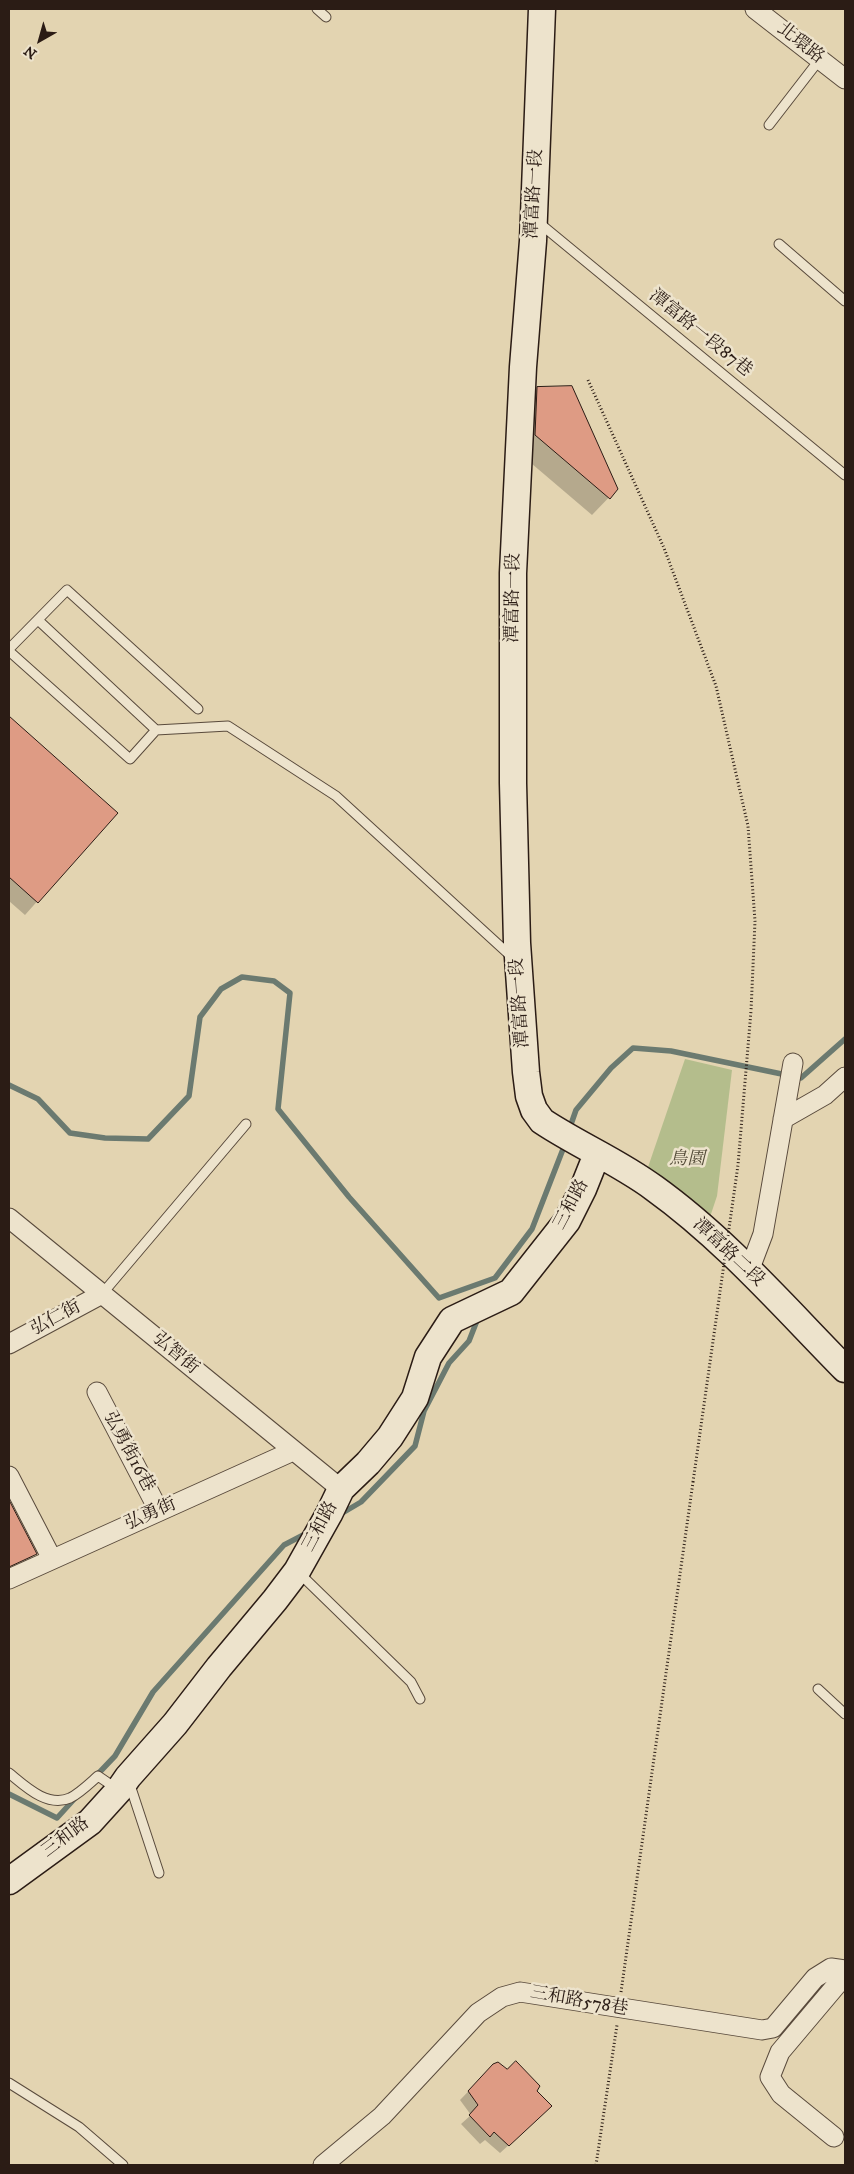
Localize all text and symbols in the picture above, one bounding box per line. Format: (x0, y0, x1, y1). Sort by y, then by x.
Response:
north arrow (15, 15, 65, 65)
street label: 北環路 (772, 19, 828, 69)
text: N (21, 41, 41, 62)
street label: 潭富路一段 (522, 148, 548, 240)
street label: 潭富路一段87巷 (644, 286, 756, 382)
street label: 潭富路一段 (502, 553, 526, 643)
street label: 潭富路一段 (507, 957, 535, 1049)
park label: 鳥園 (669, 1149, 705, 1171)
street label: 三和路 (550, 1176, 594, 1234)
street label: 潭富路二段 (688, 1214, 768, 1292)
street label: 弘仁街 (27, 1297, 85, 1341)
street label: 弘智街 (147, 1328, 203, 1380)
street label: 弘勇街16巷 (98, 1408, 158, 1496)
street label: 弘勇街 (122, 1494, 180, 1536)
street label: 三和路 (299, 1498, 343, 1556)
street label: 三和路 (38, 1813, 94, 1863)
street label: 三和路578巷 (528, 1983, 630, 2021)

